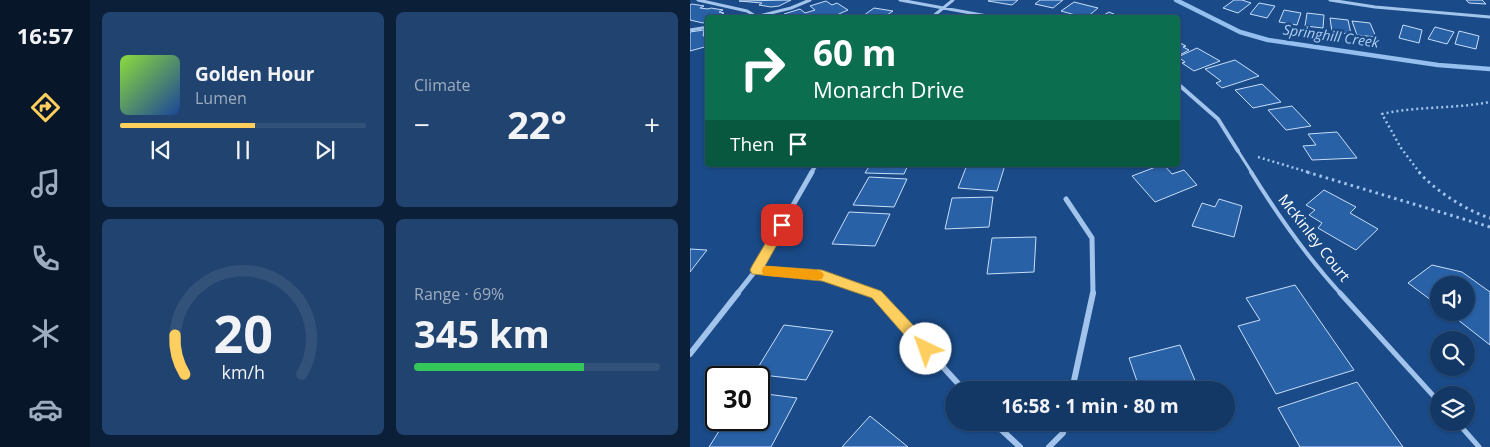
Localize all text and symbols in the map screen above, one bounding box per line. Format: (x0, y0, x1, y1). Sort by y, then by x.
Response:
water label: Springhill Creek (1282, 19, 1381, 52)
text: 16:57 (17, 20, 73, 50)
text: 60 m (813, 29, 896, 76)
icon: right (730, 35, 795, 100)
text: Golden Hour (195, 61, 314, 87)
text: Climate (414, 74, 471, 96)
text: Monarch Drive (813, 74, 964, 104)
text: Lumen (195, 87, 247, 109)
icon: directions (28, 90, 63, 125)
text: 22° (507, 98, 567, 150)
text: − (414, 105, 430, 143)
text: + (644, 105, 660, 143)
icon: arrive (784, 130, 812, 158)
text: Then (730, 131, 774, 157)
icon: previous (147, 136, 175, 164)
icon: pause (229, 136, 257, 164)
icon: next (311, 136, 339, 164)
icon: music (28, 166, 63, 201)
street label: McKinley Court (1274, 190, 1355, 285)
pin (761, 204, 803, 246)
icon: arrive (768, 211, 796, 239)
icon: phone (28, 241, 63, 276)
map controls (1430, 276, 1475, 431)
button: sound (1430, 276, 1475, 321)
text: Range · 69% (414, 283, 504, 305)
text: 20 (213, 297, 273, 368)
text: 345 km (414, 307, 550, 359)
icon: climate (28, 316, 63, 351)
position arrow (899, 322, 951, 374)
button: search (1430, 331, 1475, 376)
text: km/h (221, 360, 265, 384)
speed limit sign: 30 (705, 366, 770, 431)
button: layers (1430, 386, 1475, 431)
icon: car (28, 392, 63, 427)
text: 16:58 · 1 min · 80 m (1001, 393, 1179, 419)

